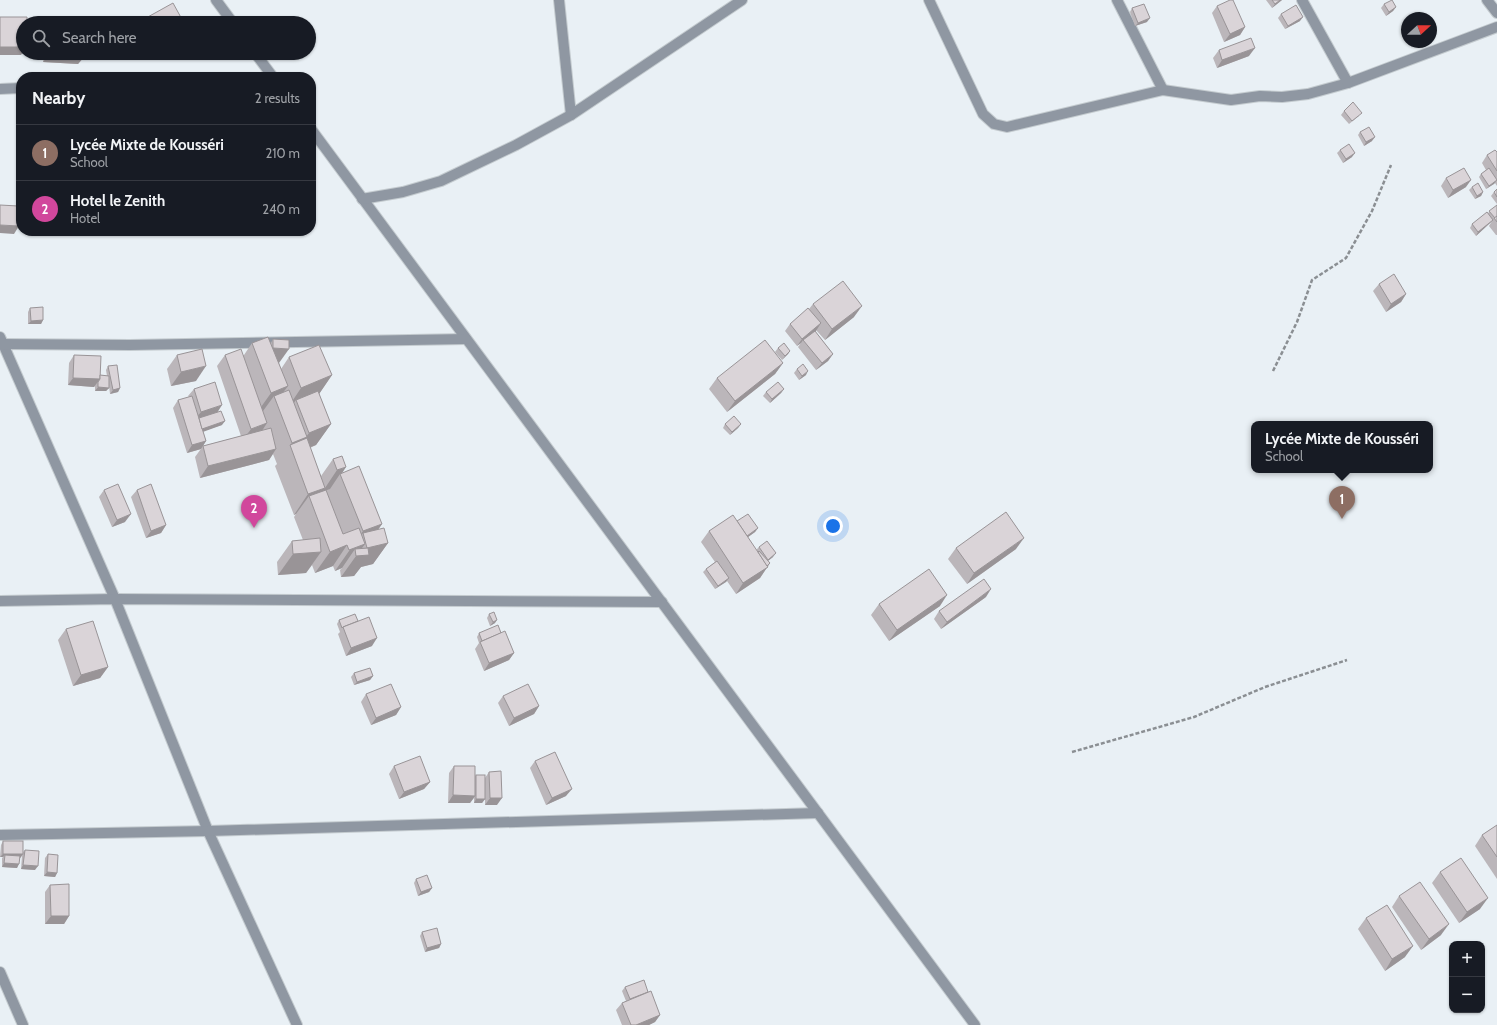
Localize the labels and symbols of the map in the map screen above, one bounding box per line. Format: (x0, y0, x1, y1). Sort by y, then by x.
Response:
north arrow (1401, 12, 1437, 48)
pin: 1 (1329, 486, 1355, 519)
pin: 2 (241, 495, 267, 528)
your location (823, 516, 843, 536)

